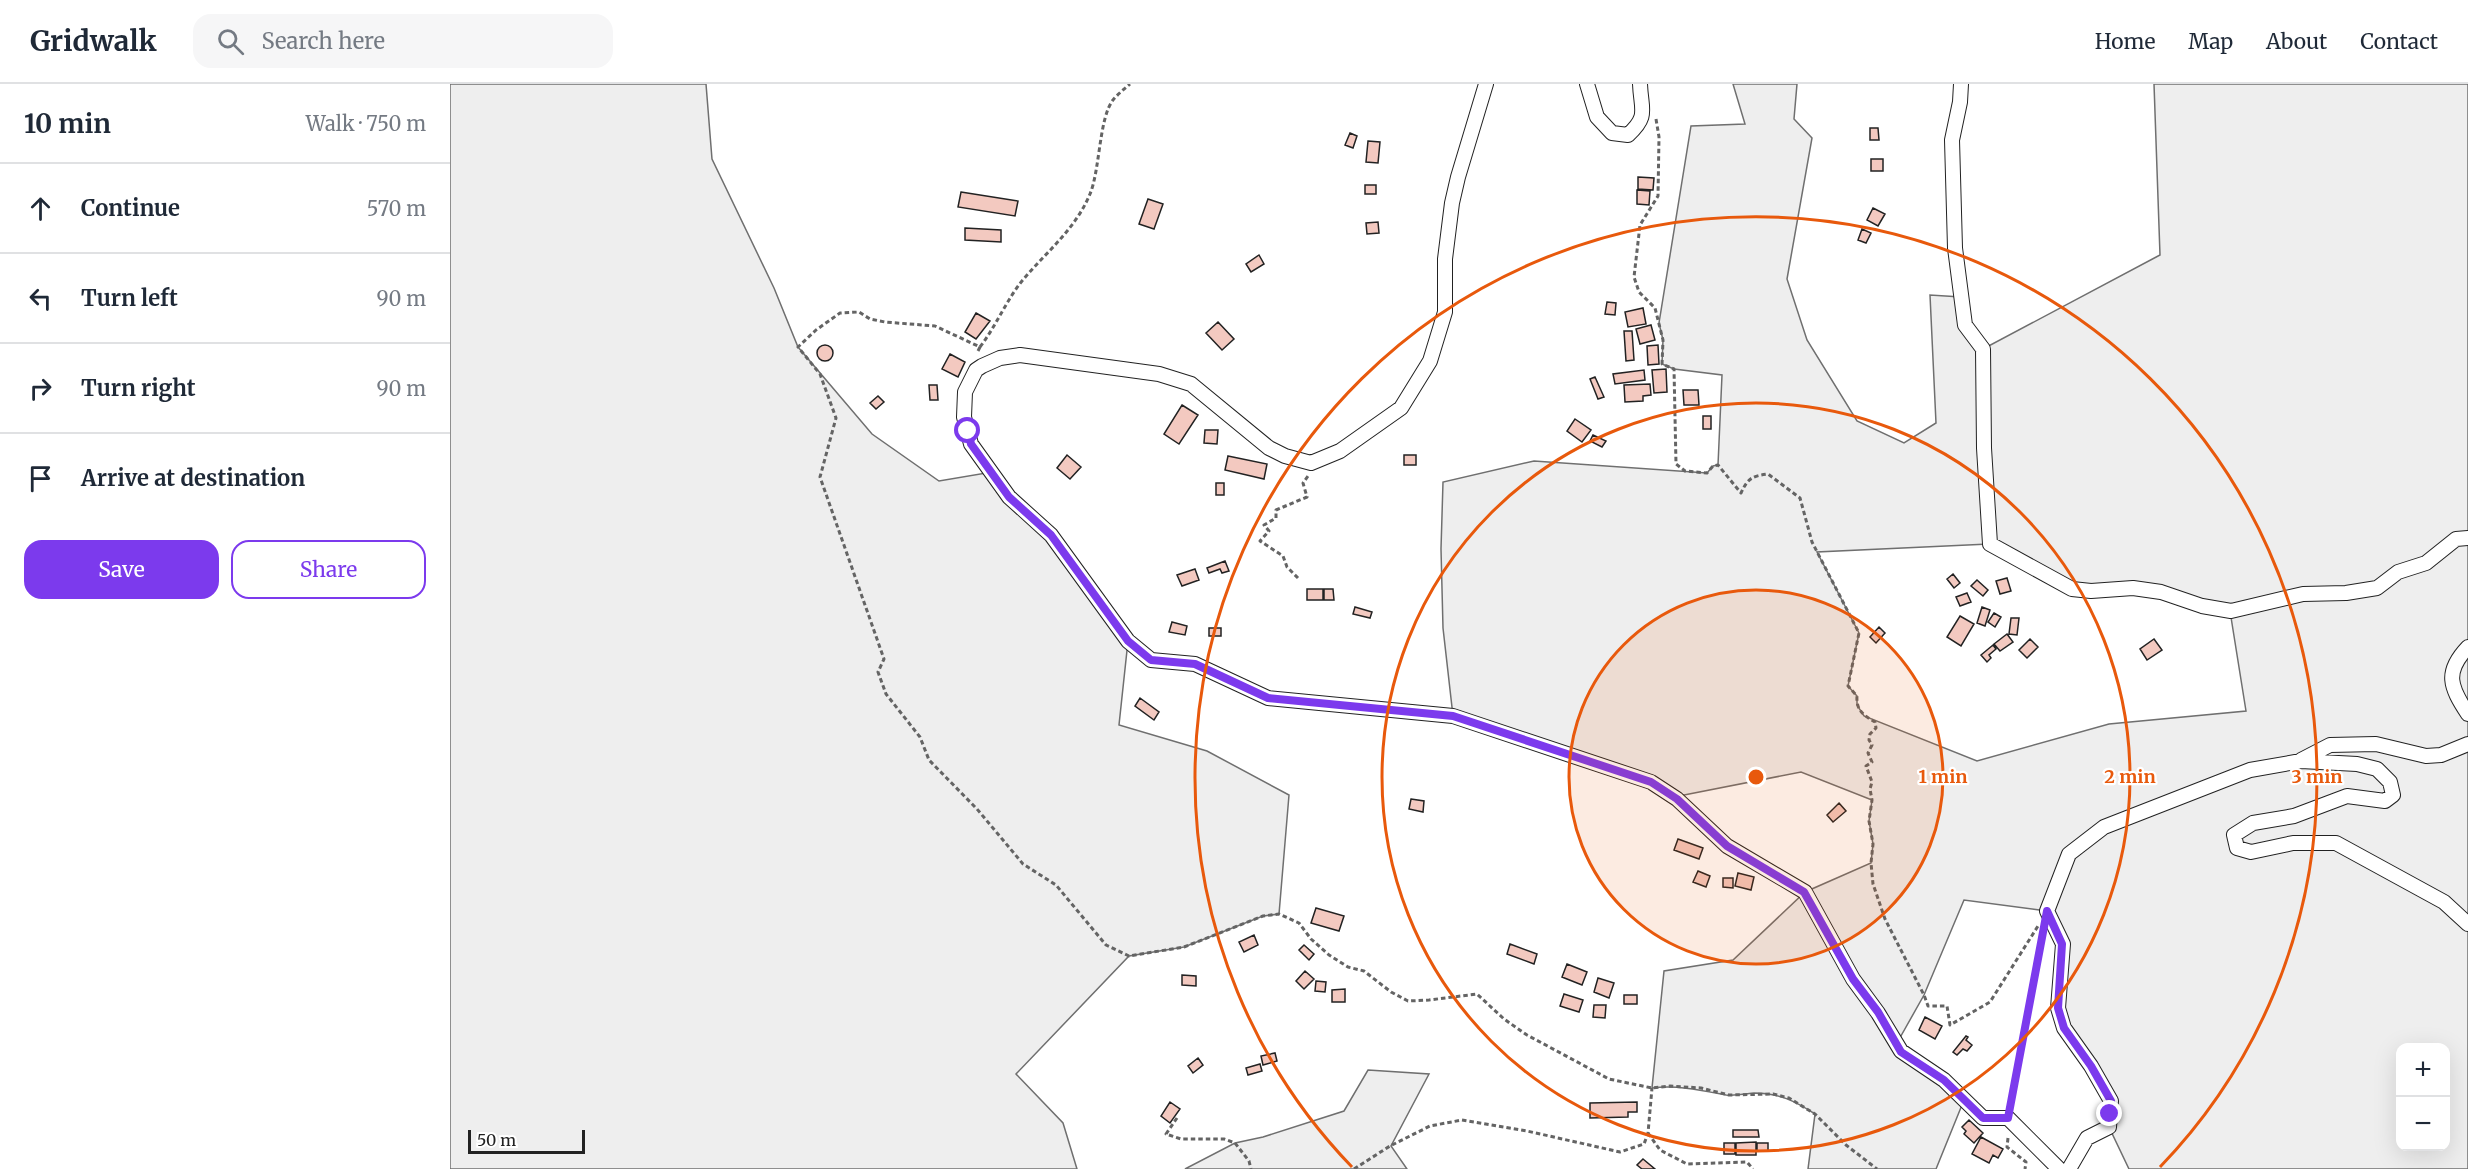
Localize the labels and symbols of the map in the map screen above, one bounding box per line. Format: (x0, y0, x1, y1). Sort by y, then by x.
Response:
route start (954, 417, 980, 443)
text: 1 min (1918, 765, 1968, 788)
text: 2 min (2104, 765, 2156, 788)
text: 3 min (2292, 765, 2342, 788)
centre of rings (1746, 767, 1766, 787)
route end (2096, 1100, 2122, 1126)
scale bar (468, 1127, 585, 1154)

